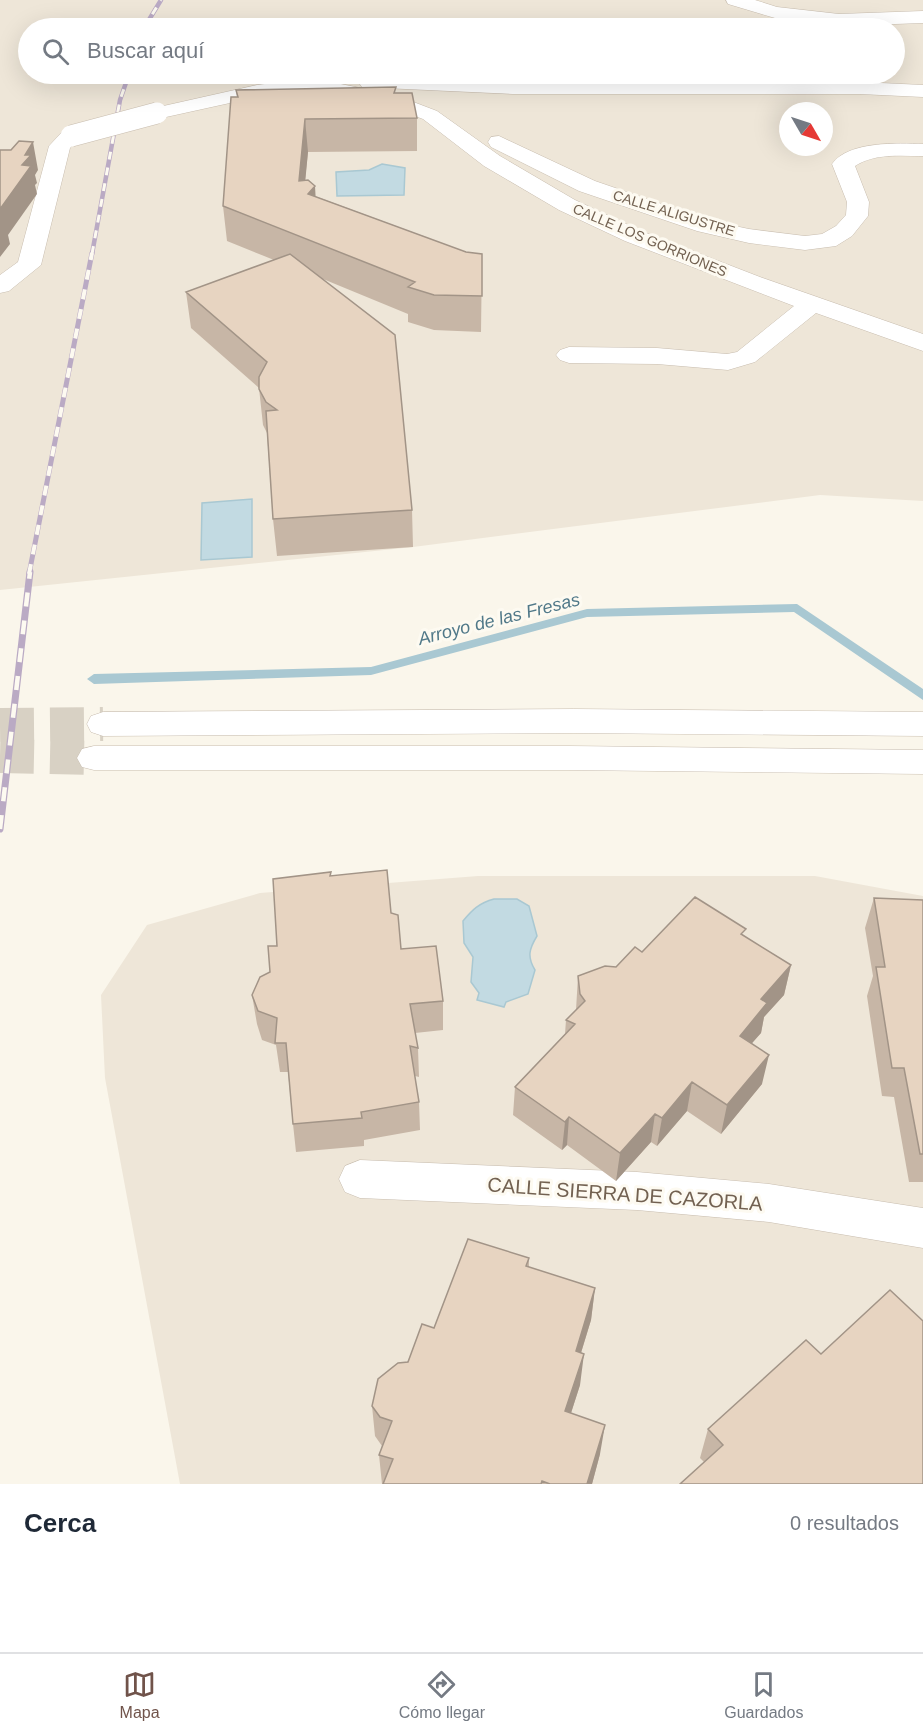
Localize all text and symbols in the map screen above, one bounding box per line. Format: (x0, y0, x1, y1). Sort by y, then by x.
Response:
search box (18, 18, 905, 84)
icon: search (39, 35, 72, 68)
text: Buscar aquí (87, 38, 204, 63)
north arrow (779, 102, 833, 156)
street label: CALLE ALIGUSTRE (611, 187, 737, 239)
street label: CALLE LOS GORRIONES (571, 200, 729, 280)
water label: Arroyo de las Fresas (415, 589, 582, 649)
street label: CALLE SIERRA DE CAZORLA (487, 1173, 764, 1215)
text: Cerca (24, 1508, 96, 1538)
text: 0 resultados (790, 1512, 899, 1534)
tab: Mapa (120, 1668, 160, 1722)
tab: Cómo llegar (399, 1668, 485, 1722)
tab: Guardados (724, 1668, 803, 1722)

